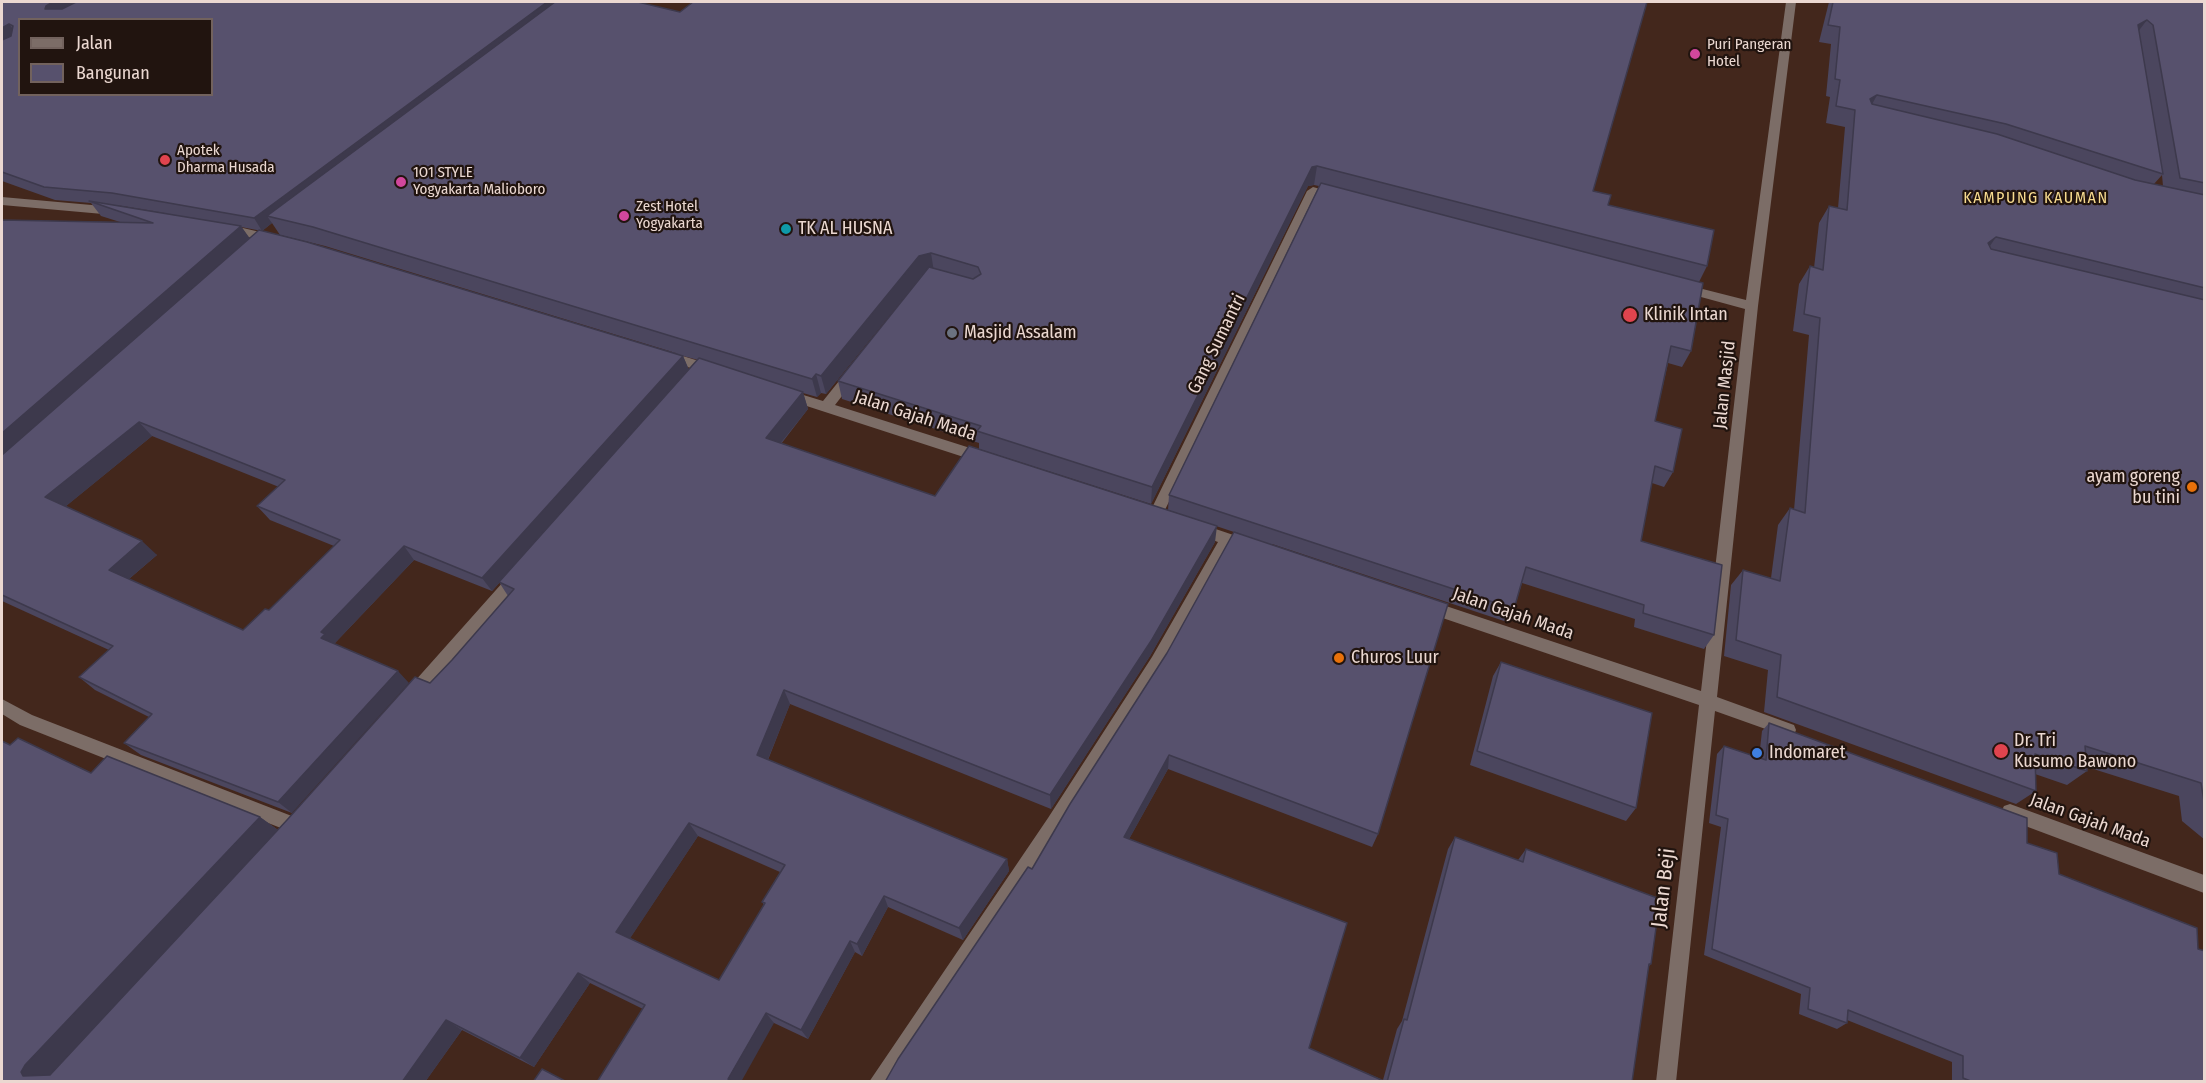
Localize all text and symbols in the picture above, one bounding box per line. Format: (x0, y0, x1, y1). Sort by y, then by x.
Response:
legend (18, 18, 213, 96)
text: Jalan (76, 32, 113, 54)
place label: Puri Pangeran Hotel (1707, 36, 1791, 71)
marker: Puri Pangeran Hotel (1688, 47, 1702, 61)
text: Bangunan (76, 62, 150, 84)
place label: Apotek Dharma Husada (177, 142, 275, 177)
marker: Apotek Dharma Husada (158, 153, 172, 167)
place label: 1O1 STYLE Yogyakarta Malioboro (413, 164, 545, 199)
marker: 1O1 STYLE Yogyakarta Malioboro (394, 175, 408, 189)
district label: KAMPUNG KAUMAN (1963, 189, 2109, 209)
place label: Zest Hotel Yogyakarta (636, 198, 703, 233)
marker: Zest Hotel Yogyakarta (617, 209, 631, 223)
place label: TK AL HUSNA (798, 218, 892, 240)
marker: TK AL HUSNA (779, 222, 793, 236)
street label: Gang Sumantri (1184, 291, 1250, 397)
place label: Klinik Intan (1644, 304, 1728, 326)
marker: Klinik Intan (1621, 306, 1639, 324)
place label: Masjid Assalam (964, 322, 1077, 344)
marker: Masjid Assalam (945, 326, 959, 340)
street label: Jalan Masjid (1710, 340, 1740, 430)
street label: Jalan Gajah Mada (851, 386, 979, 446)
place label: ayam goreng bu tini (2087, 466, 2180, 508)
marker: ayam goreng bu tini (2185, 480, 2199, 494)
street label: Jalan Gajah Mada (1450, 583, 1576, 645)
place label: Churos Luur (1351, 647, 1439, 669)
marker: Churos Luur (1332, 651, 1346, 665)
place label: Dr. Tri Kusumo Bawono (2014, 730, 2136, 772)
place label: Indomaret (1769, 742, 1846, 764)
marker: Dr. Tri Kusumo Bawono (1992, 742, 2010, 760)
marker: Indomaret (1750, 746, 1764, 760)
street label: Jalan Gajah Mada (2027, 789, 2153, 853)
street label: Jalan Beji (1647, 847, 1681, 929)

